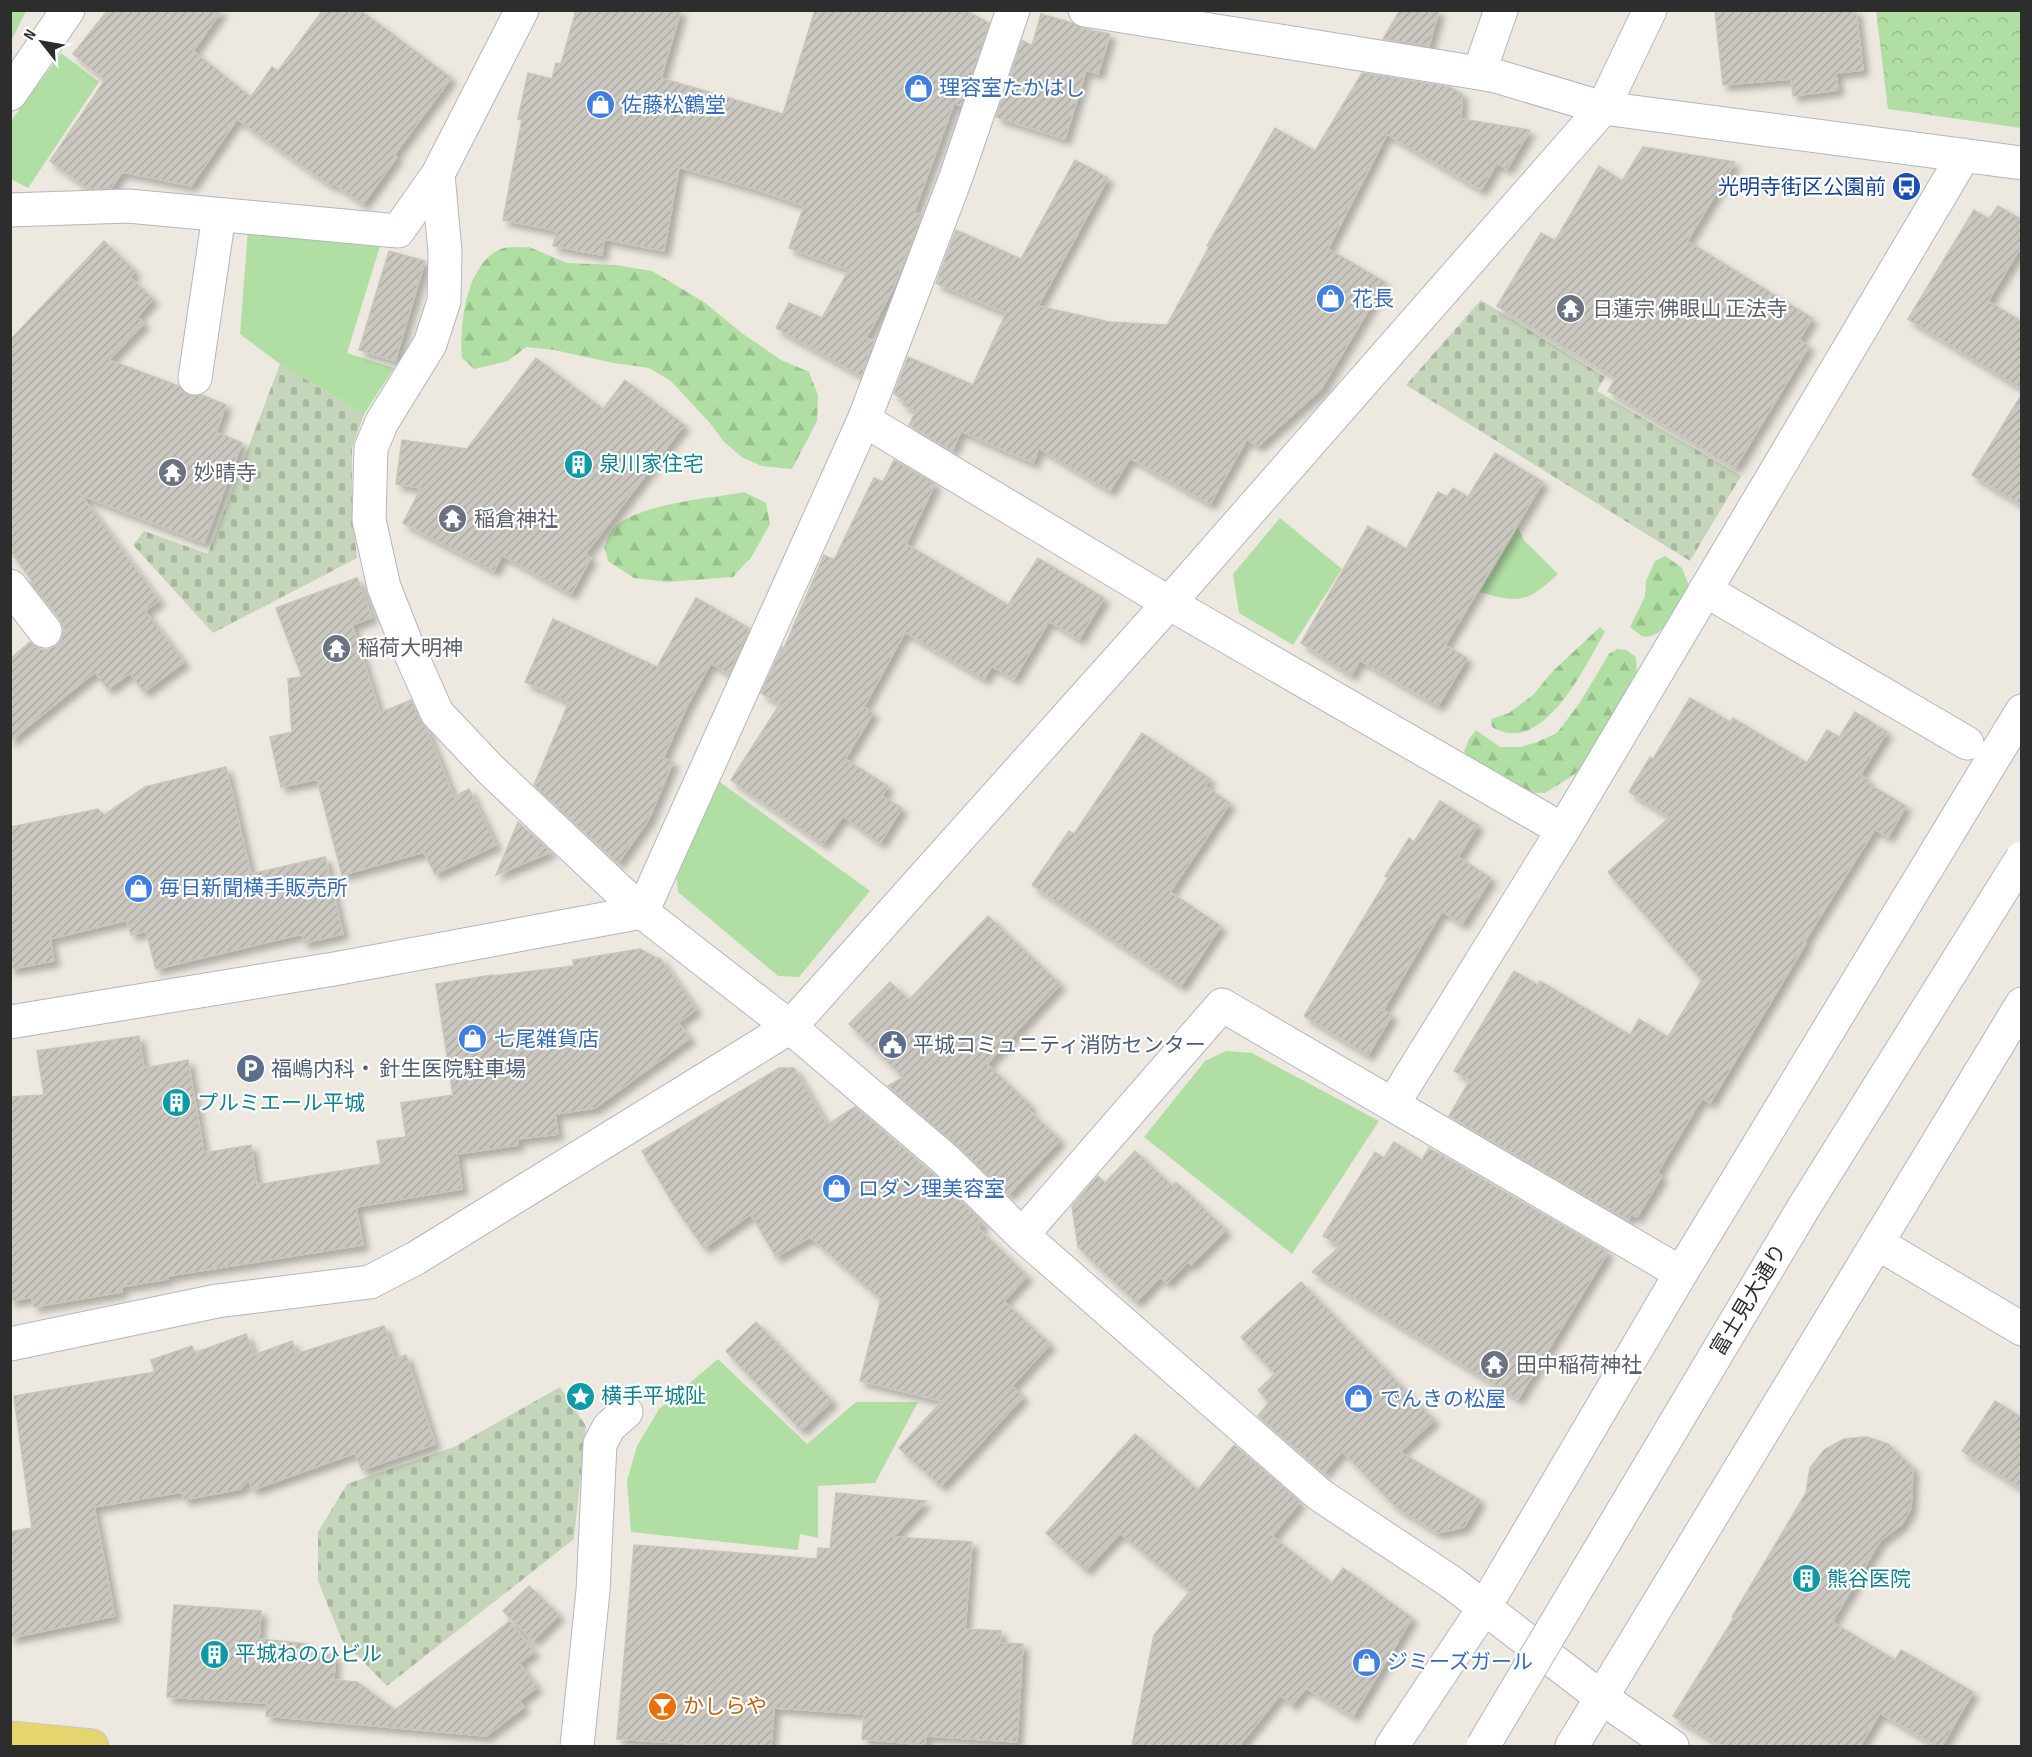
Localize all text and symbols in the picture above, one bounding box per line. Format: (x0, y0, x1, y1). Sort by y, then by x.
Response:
north arrow (12, 12, 72, 72)
text: N (20, 26, 41, 44)
shop icon: 理容室たかはし (902, 72, 934, 104)
place label: 理容室たかはし (939, 76, 1085, 101)
shop icon: 佐藤松鶴堂 (584, 89, 616, 121)
place label: 佐藤松鶴堂 (621, 93, 726, 118)
bus stop icon: 光明寺街区公園前 (1891, 171, 1923, 203)
place label: 光明寺街区公園前 (1718, 175, 1886, 200)
shop icon: 花長 (1315, 283, 1347, 315)
place label: 花長 (1352, 287, 1394, 312)
temple icon: 日蓮宗 佛眼山 正法寺 (1555, 293, 1587, 325)
place label: 日蓮宗 佛眼山 正法寺 (1592, 297, 1788, 322)
building icon: 泉川家住宅 (562, 448, 594, 480)
place label: 泉川家住宅 (599, 452, 704, 477)
temple icon: 妙晴寺 (157, 457, 189, 489)
place label: 妙晴寺 (194, 461, 257, 486)
temple icon: 稲倉神社 (437, 503, 469, 535)
place label: 稲倉神社 (474, 507, 558, 532)
temple icon: 稲荷大明神 (321, 632, 353, 664)
place label: 稲荷大明神 (358, 636, 463, 661)
shop icon: 毎日新聞横手販売所 (122, 872, 154, 904)
place label: 毎日新聞横手販売所 (159, 876, 348, 901)
shop icon: 七尾雑貨店 (457, 1023, 489, 1055)
place label: 七尾雑貨店 (494, 1027, 599, 1052)
public building icon: 平城コミュニティ消防センター (876, 1029, 908, 1061)
place label: 平城コミュニティ消防センター (913, 1033, 1206, 1058)
parking icon: 福嶋内科・ 針生医院駐車場 (234, 1053, 266, 1085)
place label: 福嶋内科・ 針生医院駐車場 (271, 1057, 526, 1082)
building icon: プルミエール平城 (160, 1087, 192, 1119)
place label: プルミエール平城 (197, 1091, 365, 1116)
shop icon: ロダン理美容室 (821, 1173, 853, 1205)
place label: ロダン理美容室 (858, 1177, 1005, 1202)
street label: 富士見大通り (1706, 1240, 1792, 1360)
temple icon: 田中稲荷神社 (1479, 1349, 1511, 1381)
place label: 田中稲荷神社 (1516, 1353, 1642, 1378)
place icon: 横手平城阯 (564, 1380, 596, 1412)
shop icon: でんきの松屋 (1343, 1383, 1375, 1415)
place label: 横手平城阯 (601, 1384, 706, 1409)
place label: でんきの松屋 (1380, 1387, 1506, 1412)
building icon: 熊谷医院 (1790, 1563, 1822, 1595)
place label: 熊谷医院 (1827, 1567, 1911, 1592)
building icon: 平城ねのひビル (198, 1638, 230, 1670)
place label: 平城ねのひビル (235, 1642, 382, 1667)
shop icon: ジミーズガール (1350, 1646, 1382, 1678)
place label: ジミーズガール (1387, 1650, 1533, 1675)
bar icon: かしらや (646, 1690, 678, 1722)
place label: かしらや (683, 1694, 767, 1719)

